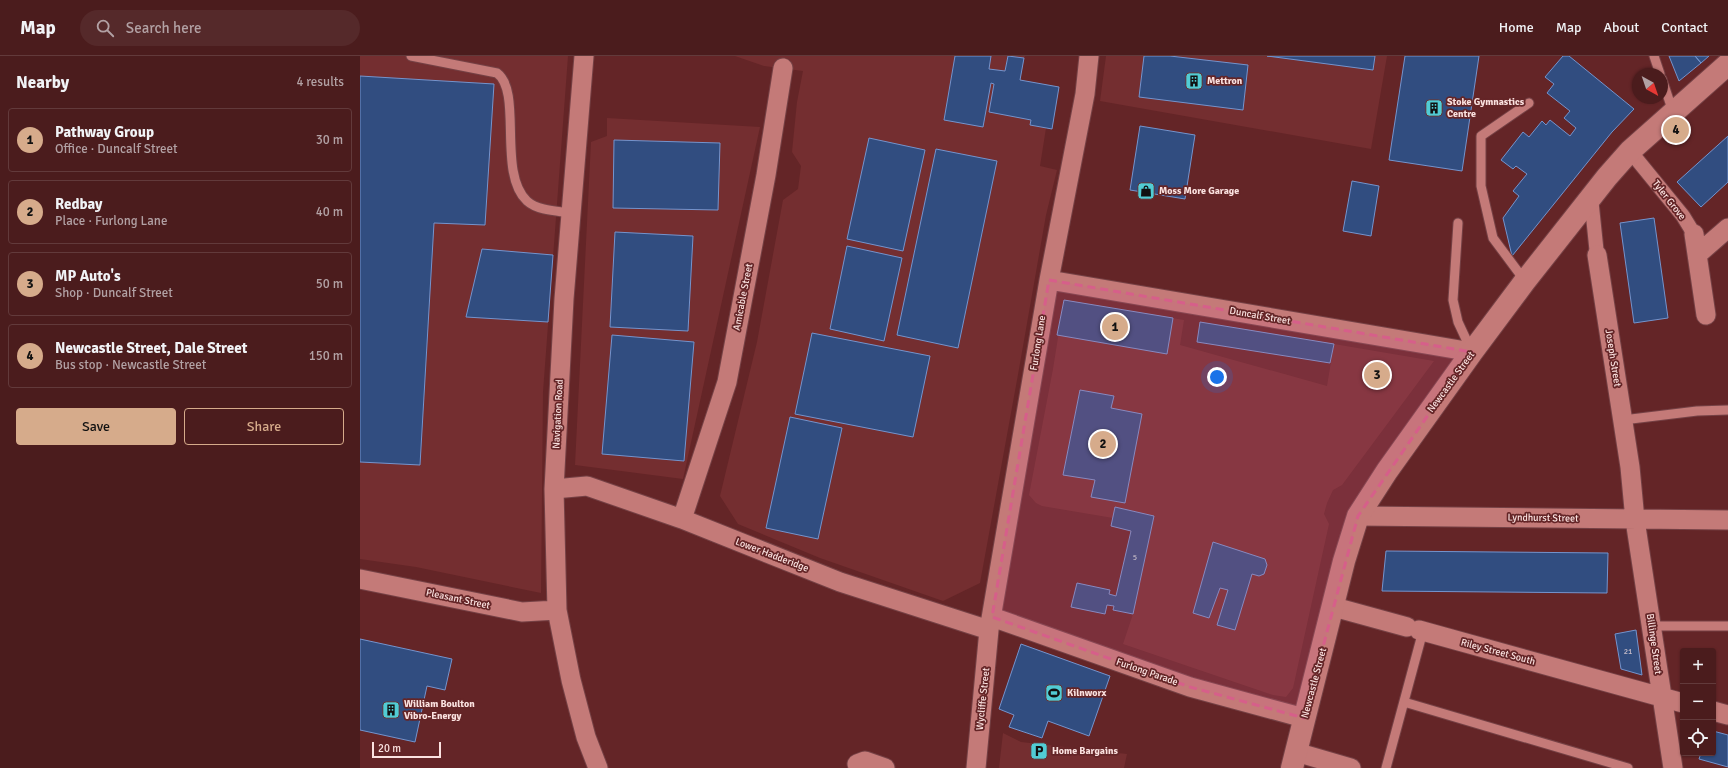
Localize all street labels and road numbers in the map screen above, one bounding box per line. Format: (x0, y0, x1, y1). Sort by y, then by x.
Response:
street label: Tyler Grove (1650, 178, 1688, 222)
street label: Amicable Street (731, 262, 755, 331)
street label: Duncalf Street (1229, 305, 1292, 327)
street label: Furlong Lane (1028, 315, 1048, 371)
street label: Joseph Street (1603, 328, 1624, 388)
street label: Newcastle Street (1425, 349, 1477, 415)
street label: Navigation Road (550, 379, 566, 449)
street label: Lyndhurst Street (1507, 511, 1579, 525)
street label: Lower Hadderidge (734, 535, 810, 575)
street label: Pleasant Street (425, 586, 492, 612)
street label: Billinge Street (1644, 613, 1664, 676)
street label: Riley Street South (1459, 636, 1537, 668)
street label: Newcastle Street (1299, 646, 1329, 720)
street label: Furlong Parade (1115, 656, 1179, 688)
street label: Wycliffe Street (974, 667, 992, 731)

